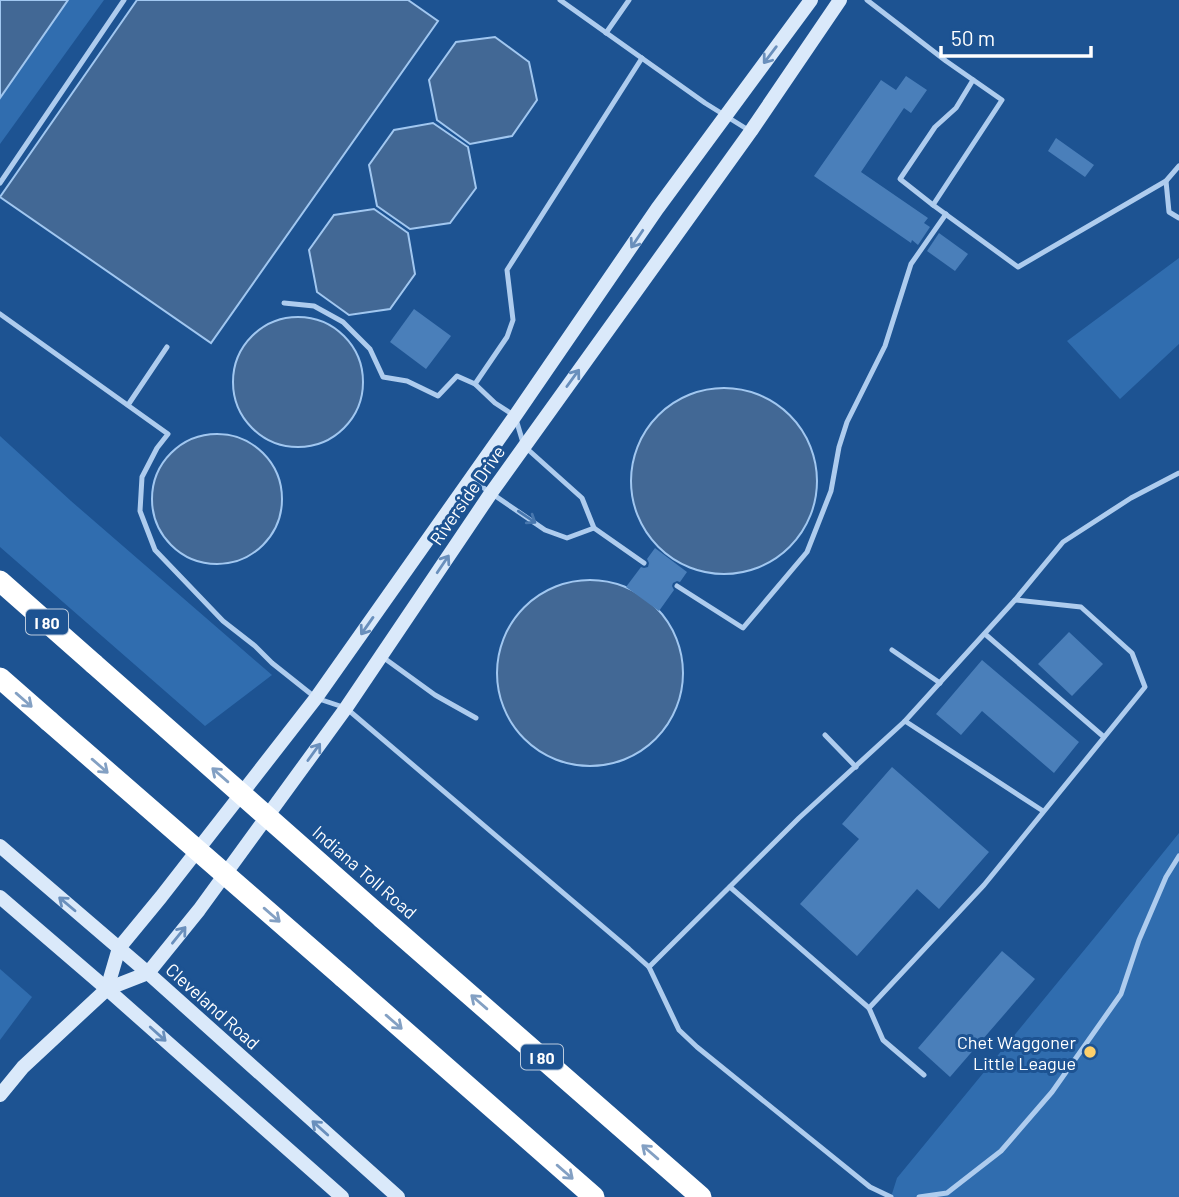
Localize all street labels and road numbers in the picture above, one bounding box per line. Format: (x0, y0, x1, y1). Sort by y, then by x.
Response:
street label: Riverside Drive (425, 441, 509, 549)
road number: I 80 (26, 610, 68, 635)
street label: Indiana Toll Road (308, 821, 422, 923)
street label: Cleveland Road (162, 958, 264, 1054)
road number: I 80 (521, 1044, 563, 1070)

